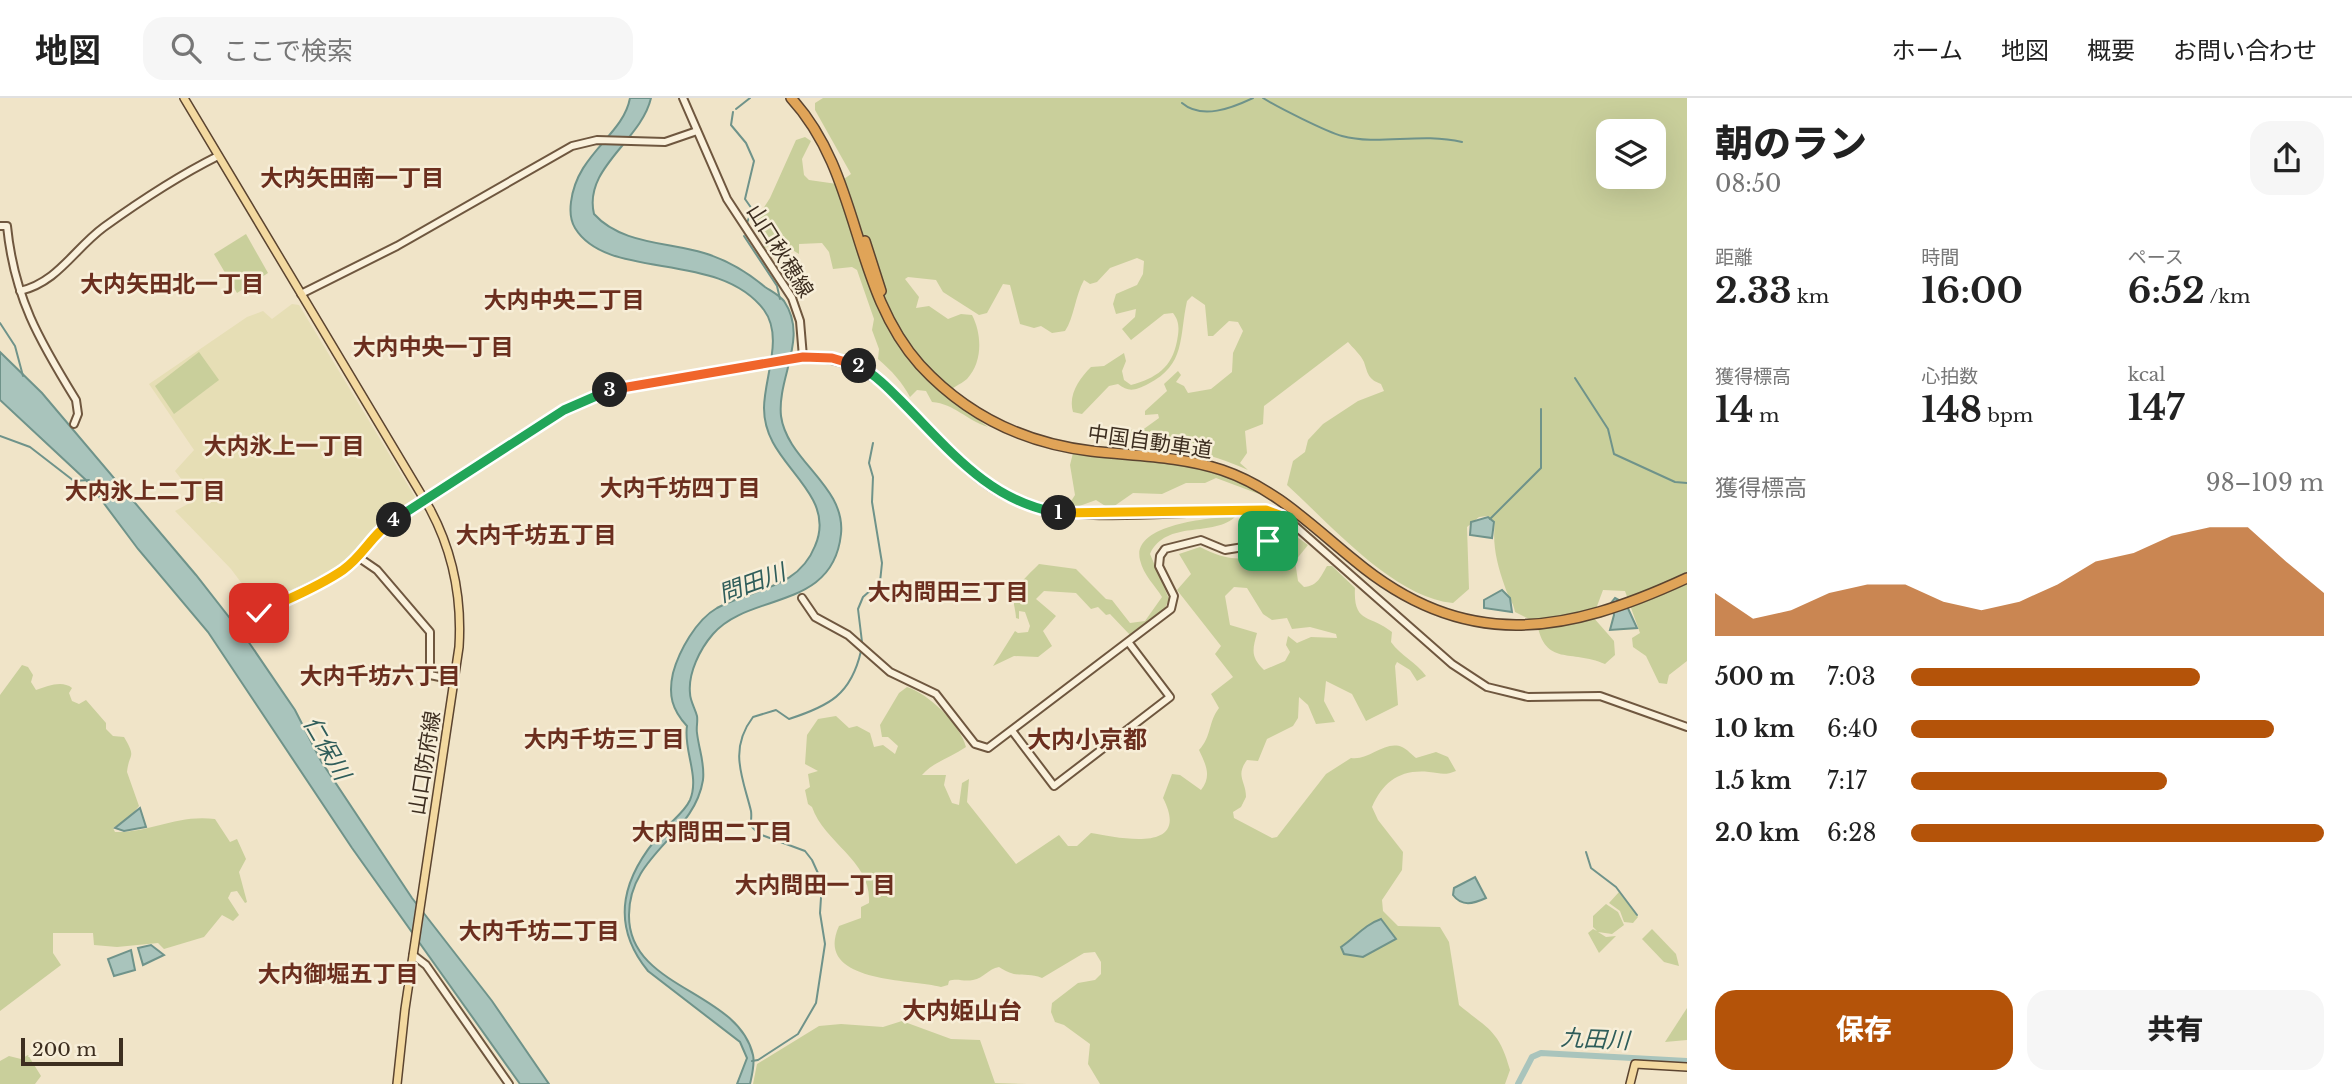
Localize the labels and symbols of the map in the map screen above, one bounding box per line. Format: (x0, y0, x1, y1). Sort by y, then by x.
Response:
district label: 大内矢田南一丁目 (260, 164, 444, 192)
street label: 山口秋穂線 (741, 200, 819, 302)
district label: 大内矢田北一丁目 (80, 270, 264, 298)
district label: 大内中央二丁目 (484, 286, 645, 314)
district label: 大内中央一丁目 (353, 333, 514, 361)
pin: 2 (842, 348, 876, 384)
pin: 3 (592, 372, 628, 408)
street label: 中国自動車道 (1086, 420, 1214, 464)
district label: 大内氷上一丁目 (204, 432, 365, 460)
district label: 大内千坊四丁目 (600, 474, 761, 502)
district label: 大内氷上二丁目 (65, 477, 226, 505)
pin: 1 (1042, 496, 1076, 530)
pin: 4 (376, 502, 412, 538)
pin (1238, 511, 1298, 571)
district label: 大内千坊五丁目 (456, 521, 617, 549)
water label: 問田川 (715, 557, 792, 608)
district label: 大内問田三丁目 (868, 578, 1029, 606)
pin (229, 583, 289, 643)
district label: 大内千坊六丁目 (300, 662, 461, 690)
street label: 山口防府線 (404, 709, 446, 817)
water label: 仁保川 (298, 711, 358, 787)
district label: 大内千坊三丁目 (524, 725, 685, 753)
district label: 大内小京都 (1027, 725, 1147, 754)
district label: 大内問田二丁目 (632, 818, 793, 846)
district label: 大内問田一丁目 (735, 871, 896, 899)
district label: 大内千坊二丁目 (459, 917, 620, 945)
district label: 大内御堀五丁目 (258, 960, 419, 988)
district label: 大内姫山台 (902, 996, 1022, 1025)
water label: 九田川 (1560, 1023, 1633, 1055)
scale bar (21, 1035, 122, 1067)

